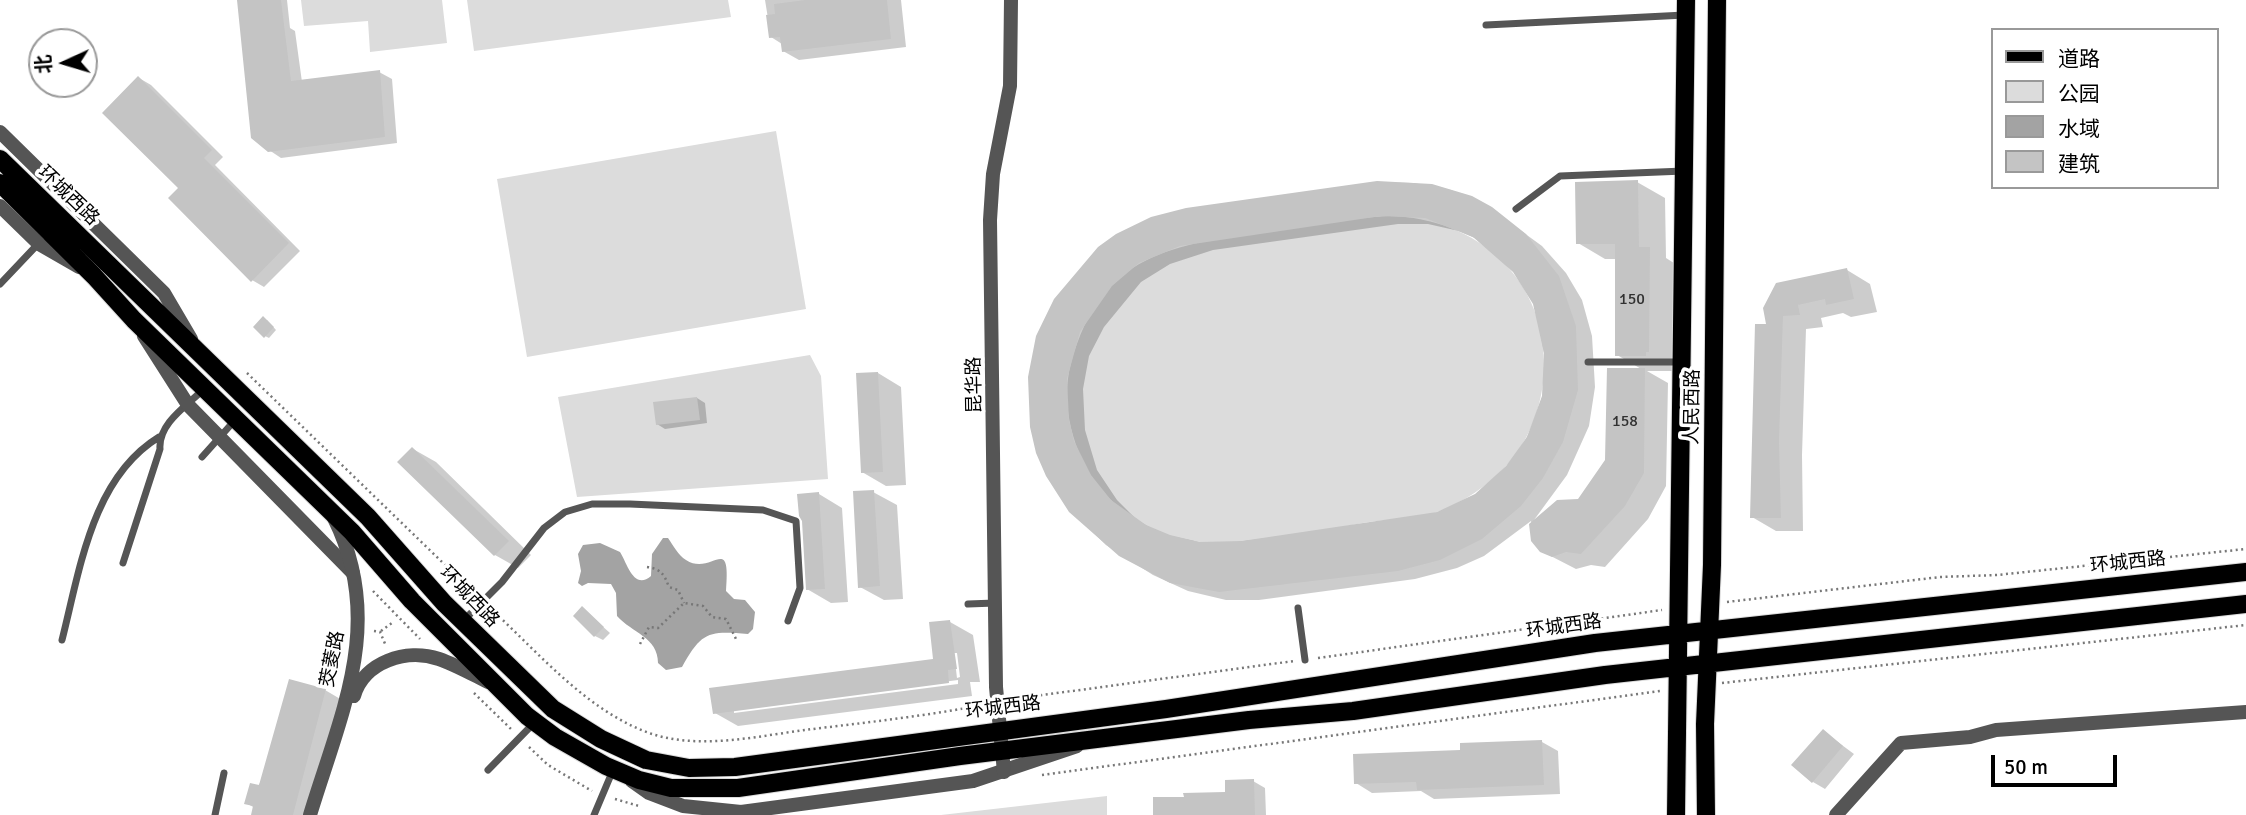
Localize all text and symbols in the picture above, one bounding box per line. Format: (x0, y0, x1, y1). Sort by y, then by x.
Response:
north arrow (28, 28, 98, 98)
legend (1990, 28, 2218, 189)
text: 道路 (2058, 46, 2100, 72)
text: 北 (31, 54, 57, 75)
text: 公园 (2058, 81, 2100, 107)
text: 水域 (2058, 116, 2100, 142)
text: 建筑 (2058, 151, 2100, 177)
street label: 环城西路 (33, 161, 103, 231)
house number: 150 (1619, 290, 1645, 310)
street label: 昆华路 (963, 356, 987, 414)
street label: 人民西路 (1681, 369, 1705, 445)
house number: 158 (1612, 412, 1638, 432)
street label: 环城西路 (2089, 548, 2167, 578)
street label: 环城西路 (434, 562, 504, 632)
street label: 环城西路 (1525, 610, 1603, 644)
street label: 茭菱路 (316, 629, 350, 689)
street label: 环城西路 (964, 692, 1042, 724)
scale bar (1994, 742, 2120, 786)
text: 50 m (2004, 754, 2048, 780)

